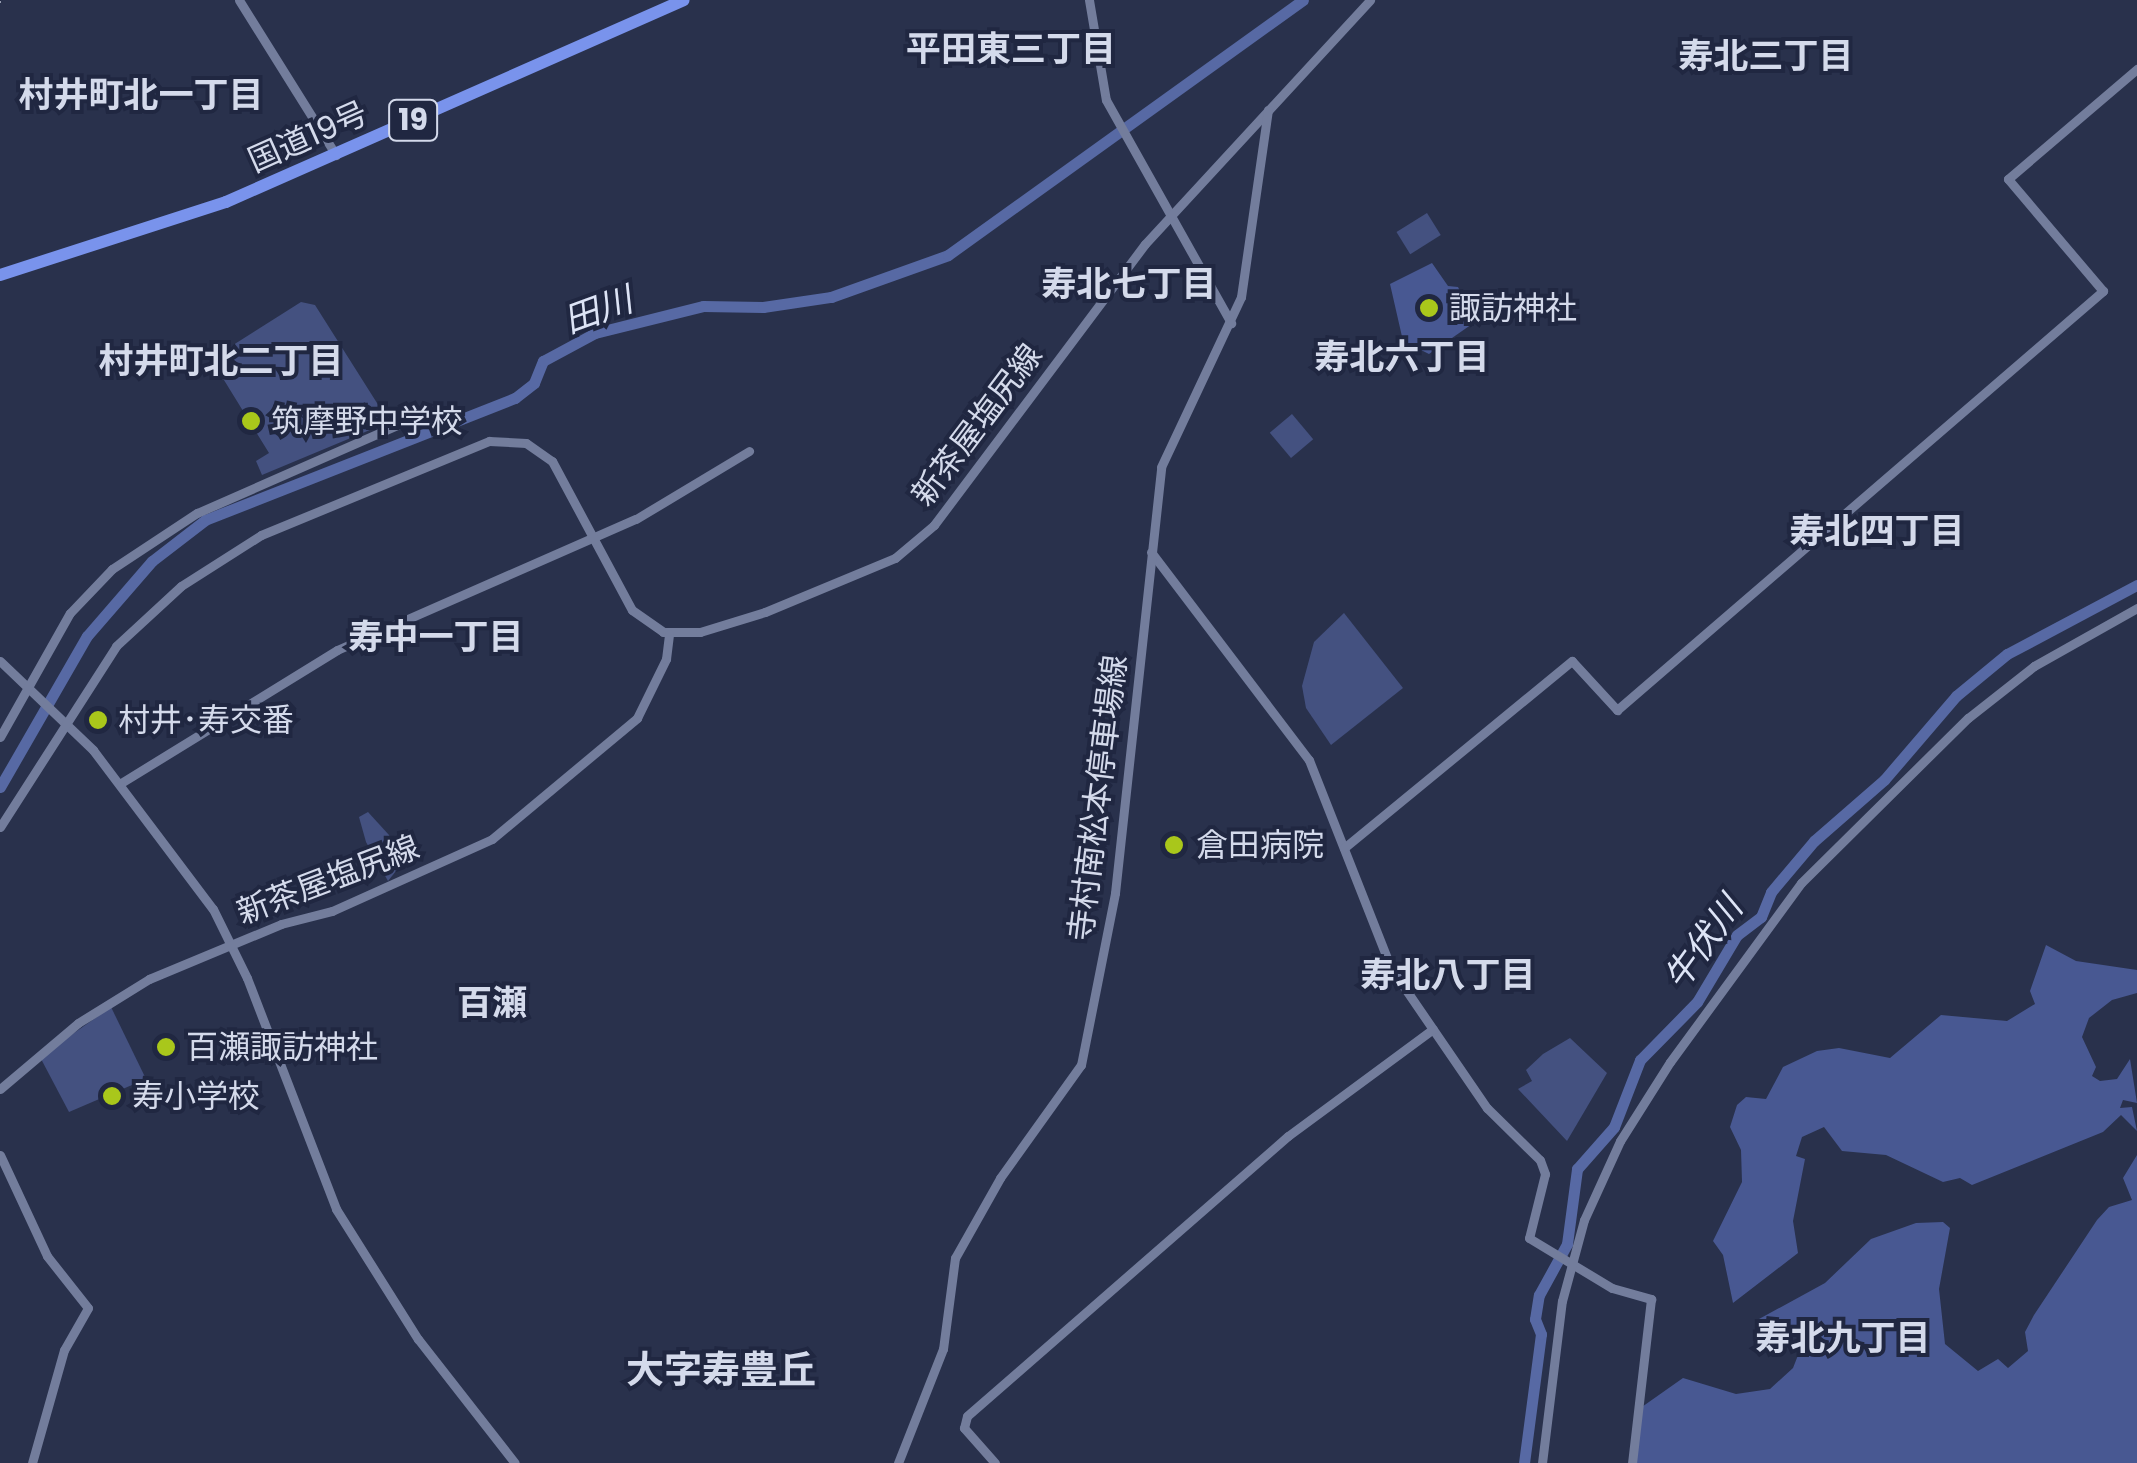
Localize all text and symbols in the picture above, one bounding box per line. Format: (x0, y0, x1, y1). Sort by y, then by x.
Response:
district label: 平田東三丁目 (906, 28, 1116, 70)
district label: 寿北三丁目 (1679, 35, 1853, 77)
district label: 村井町北一丁目 (19, 74, 263, 116)
street label: 国道19号 (242, 94, 374, 180)
road number: 19 (388, 95, 438, 145)
district label: 寿北七丁目 (1042, 263, 1216, 305)
water label: 田川 (558, 278, 638, 342)
place label: 諏訪神社 (1449, 289, 1577, 327)
marker: 諏訪神社 (1418, 297, 1440, 319)
district label: 寿北六丁目 (1315, 336, 1489, 378)
street label: 新茶屋塩尻線 (904, 337, 1050, 513)
district label: 村井町北二丁目 (99, 340, 343, 382)
place label: 筑摩野中学校 (271, 402, 463, 440)
marker: 筑摩野中学校 (240, 410, 262, 432)
district label: 寿北四丁目 (1790, 510, 1964, 552)
district label: 寿中一丁目 (349, 616, 523, 658)
street label: 寺村南松本停車場線 (1061, 653, 1135, 943)
place label: 村井･寿交番 (118, 701, 294, 739)
marker: 村井･寿交番 (87, 709, 109, 731)
place label: 倉田病院 (1196, 826, 1324, 864)
street label: 新茶屋塩尻線 (231, 828, 425, 932)
marker: 倉田病院 (1161, 832, 1187, 858)
water label: 牛伏川 (1655, 888, 1751, 998)
district label: 寿北八丁目 (1361, 954, 1535, 996)
district label: 百瀬 (457, 982, 527, 1024)
place label: 百瀬諏訪神社 (186, 1028, 378, 1066)
marker: 百瀬諏訪神社 (155, 1036, 177, 1058)
place label: 寿小学校 (132, 1077, 260, 1115)
marker: 寿小学校 (101, 1085, 123, 1107)
district label: 寿北九丁目 (1756, 1317, 1930, 1359)
district label: 大字寿豊丘 (626, 1347, 816, 1393)

